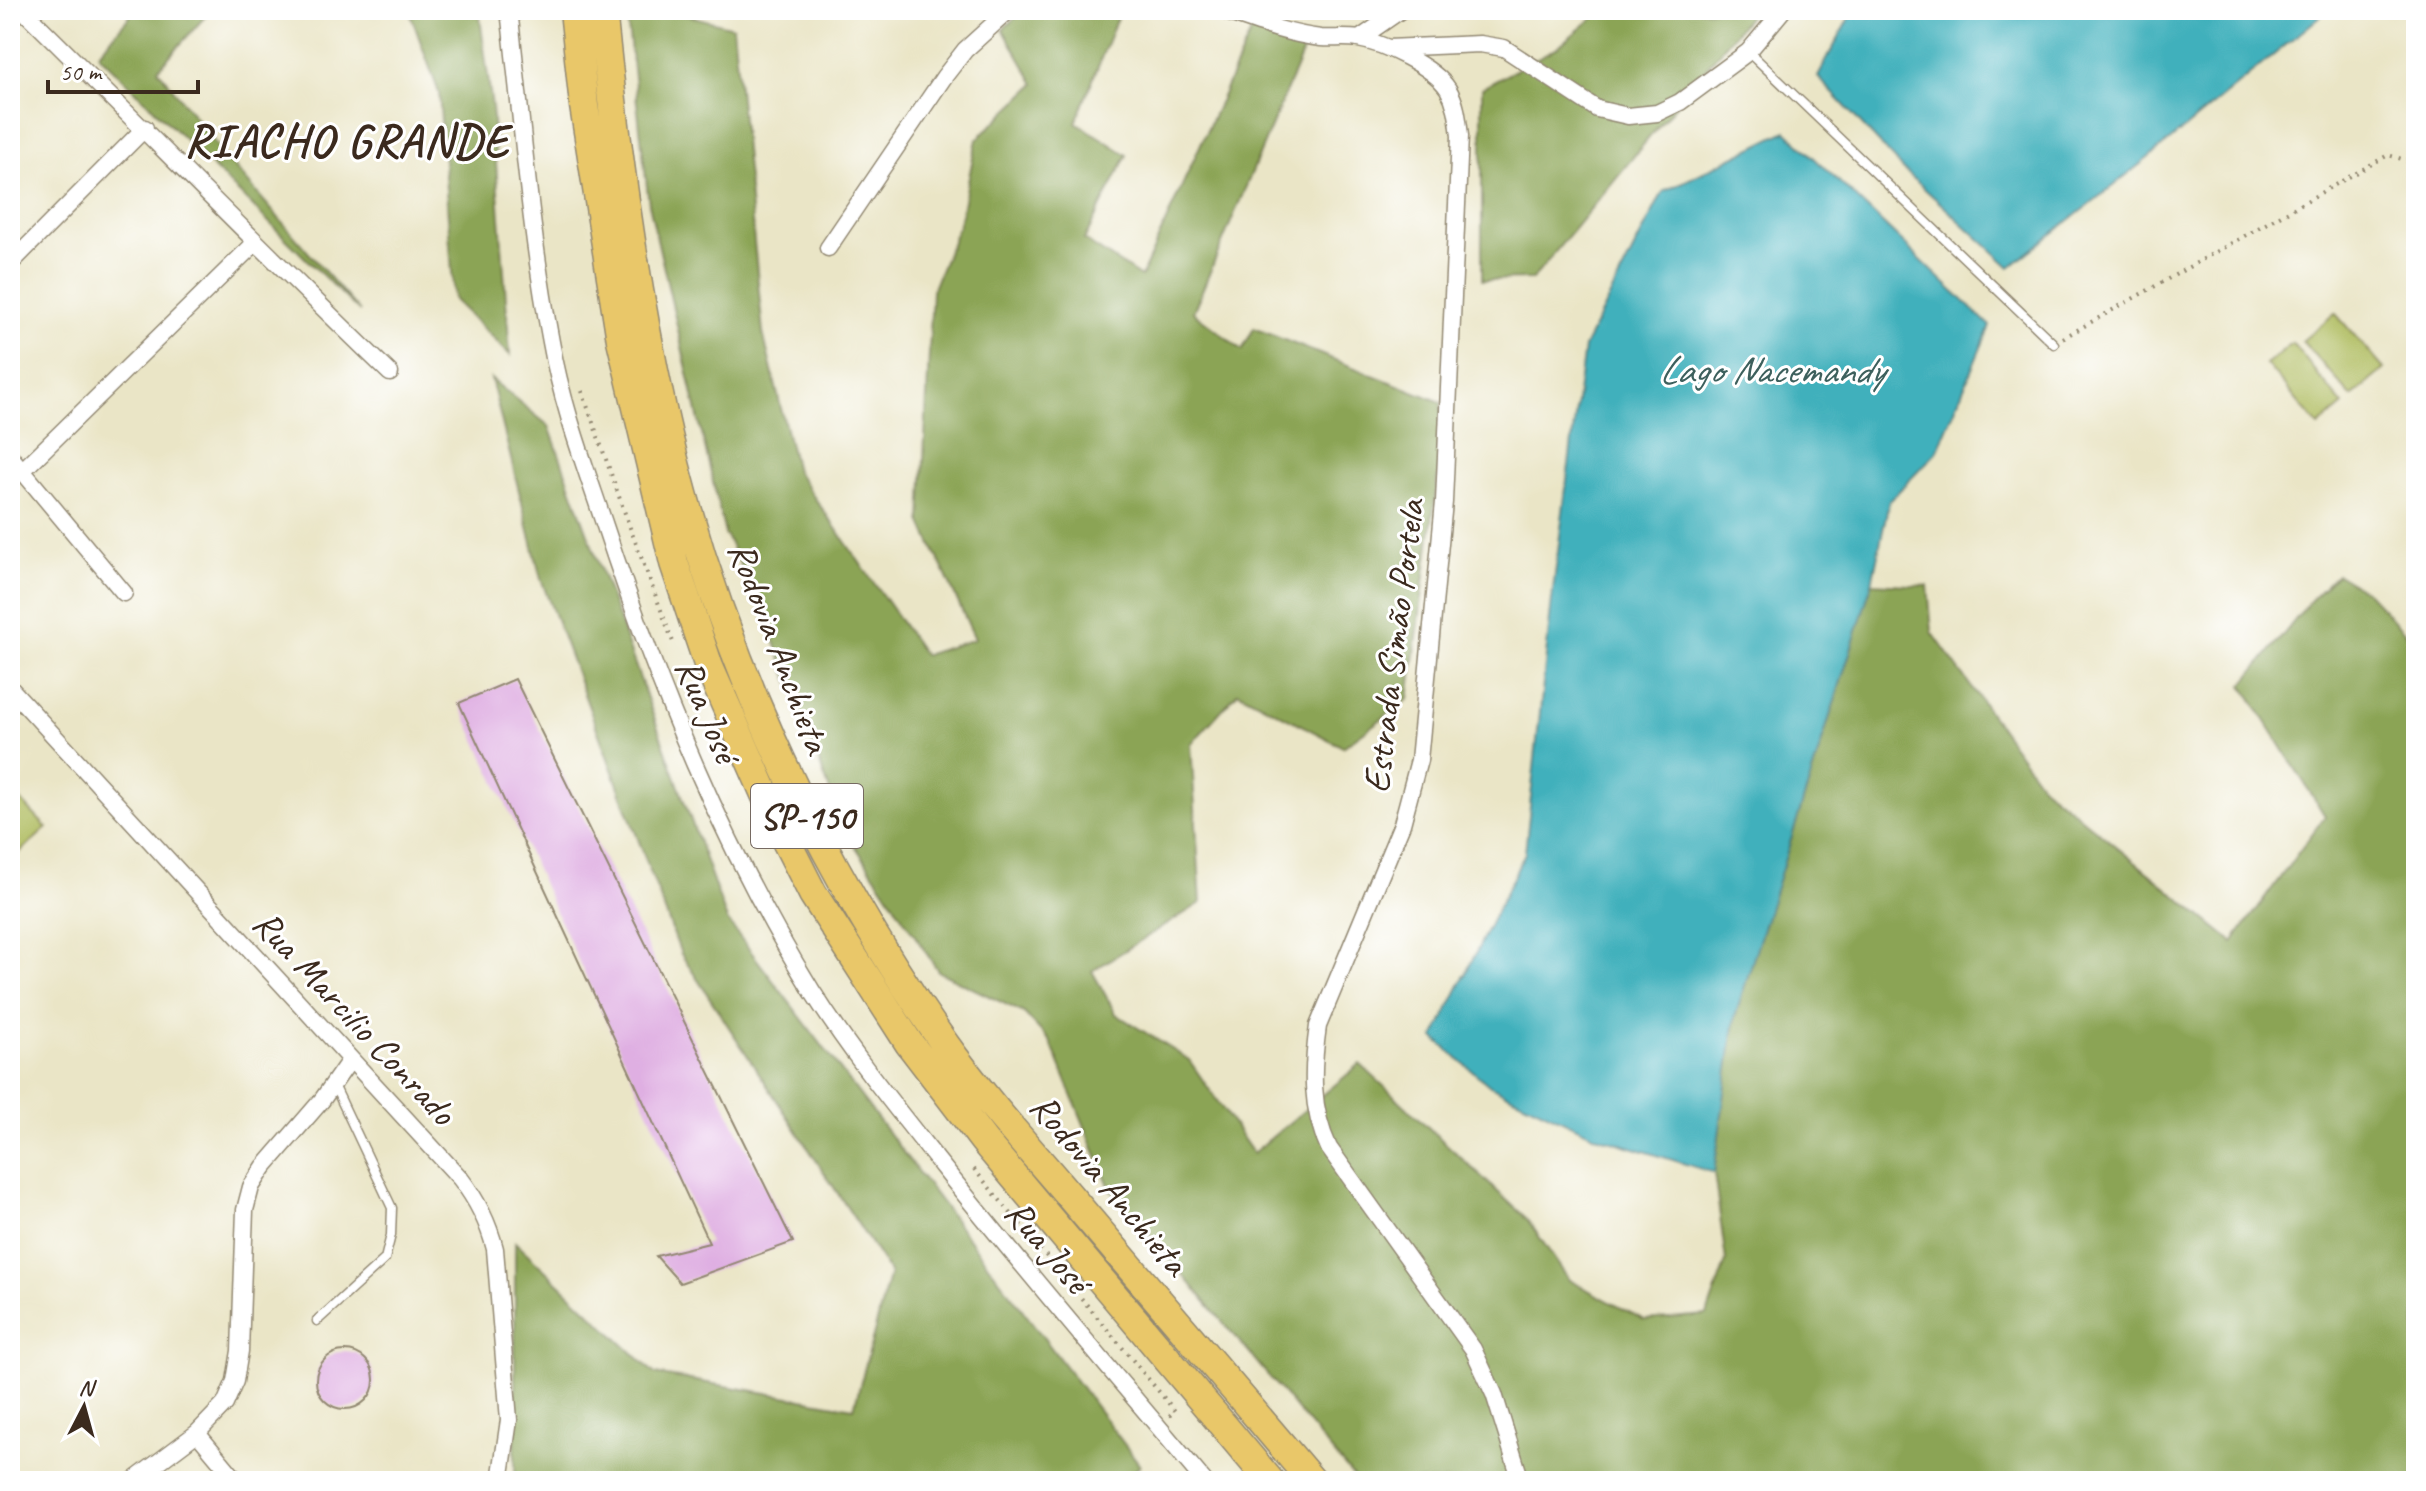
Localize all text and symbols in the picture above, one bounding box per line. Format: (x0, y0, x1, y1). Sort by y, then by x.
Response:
scale bar (48, 44, 198, 94)
text: 50 m (60, 57, 103, 87)
district label: RIACHO GRANDE (184, 112, 514, 170)
water label: Lago Nacemandy (1659, 345, 1890, 395)
street label: Estrada Simão Portela (1352, 494, 1435, 795)
street label: Rodovia Anchieta (718, 535, 842, 762)
street label: Rua José (665, 651, 752, 774)
road number: SP-150 (751, 784, 863, 848)
street label: Rua Marcilio Conrado (243, 900, 467, 1136)
street label: Rodovia Anchieta (1020, 1084, 1201, 1287)
street label: Rua José (995, 1190, 1104, 1307)
north arrow (44, 1367, 124, 1447)
text: N (78, 1373, 98, 1403)

